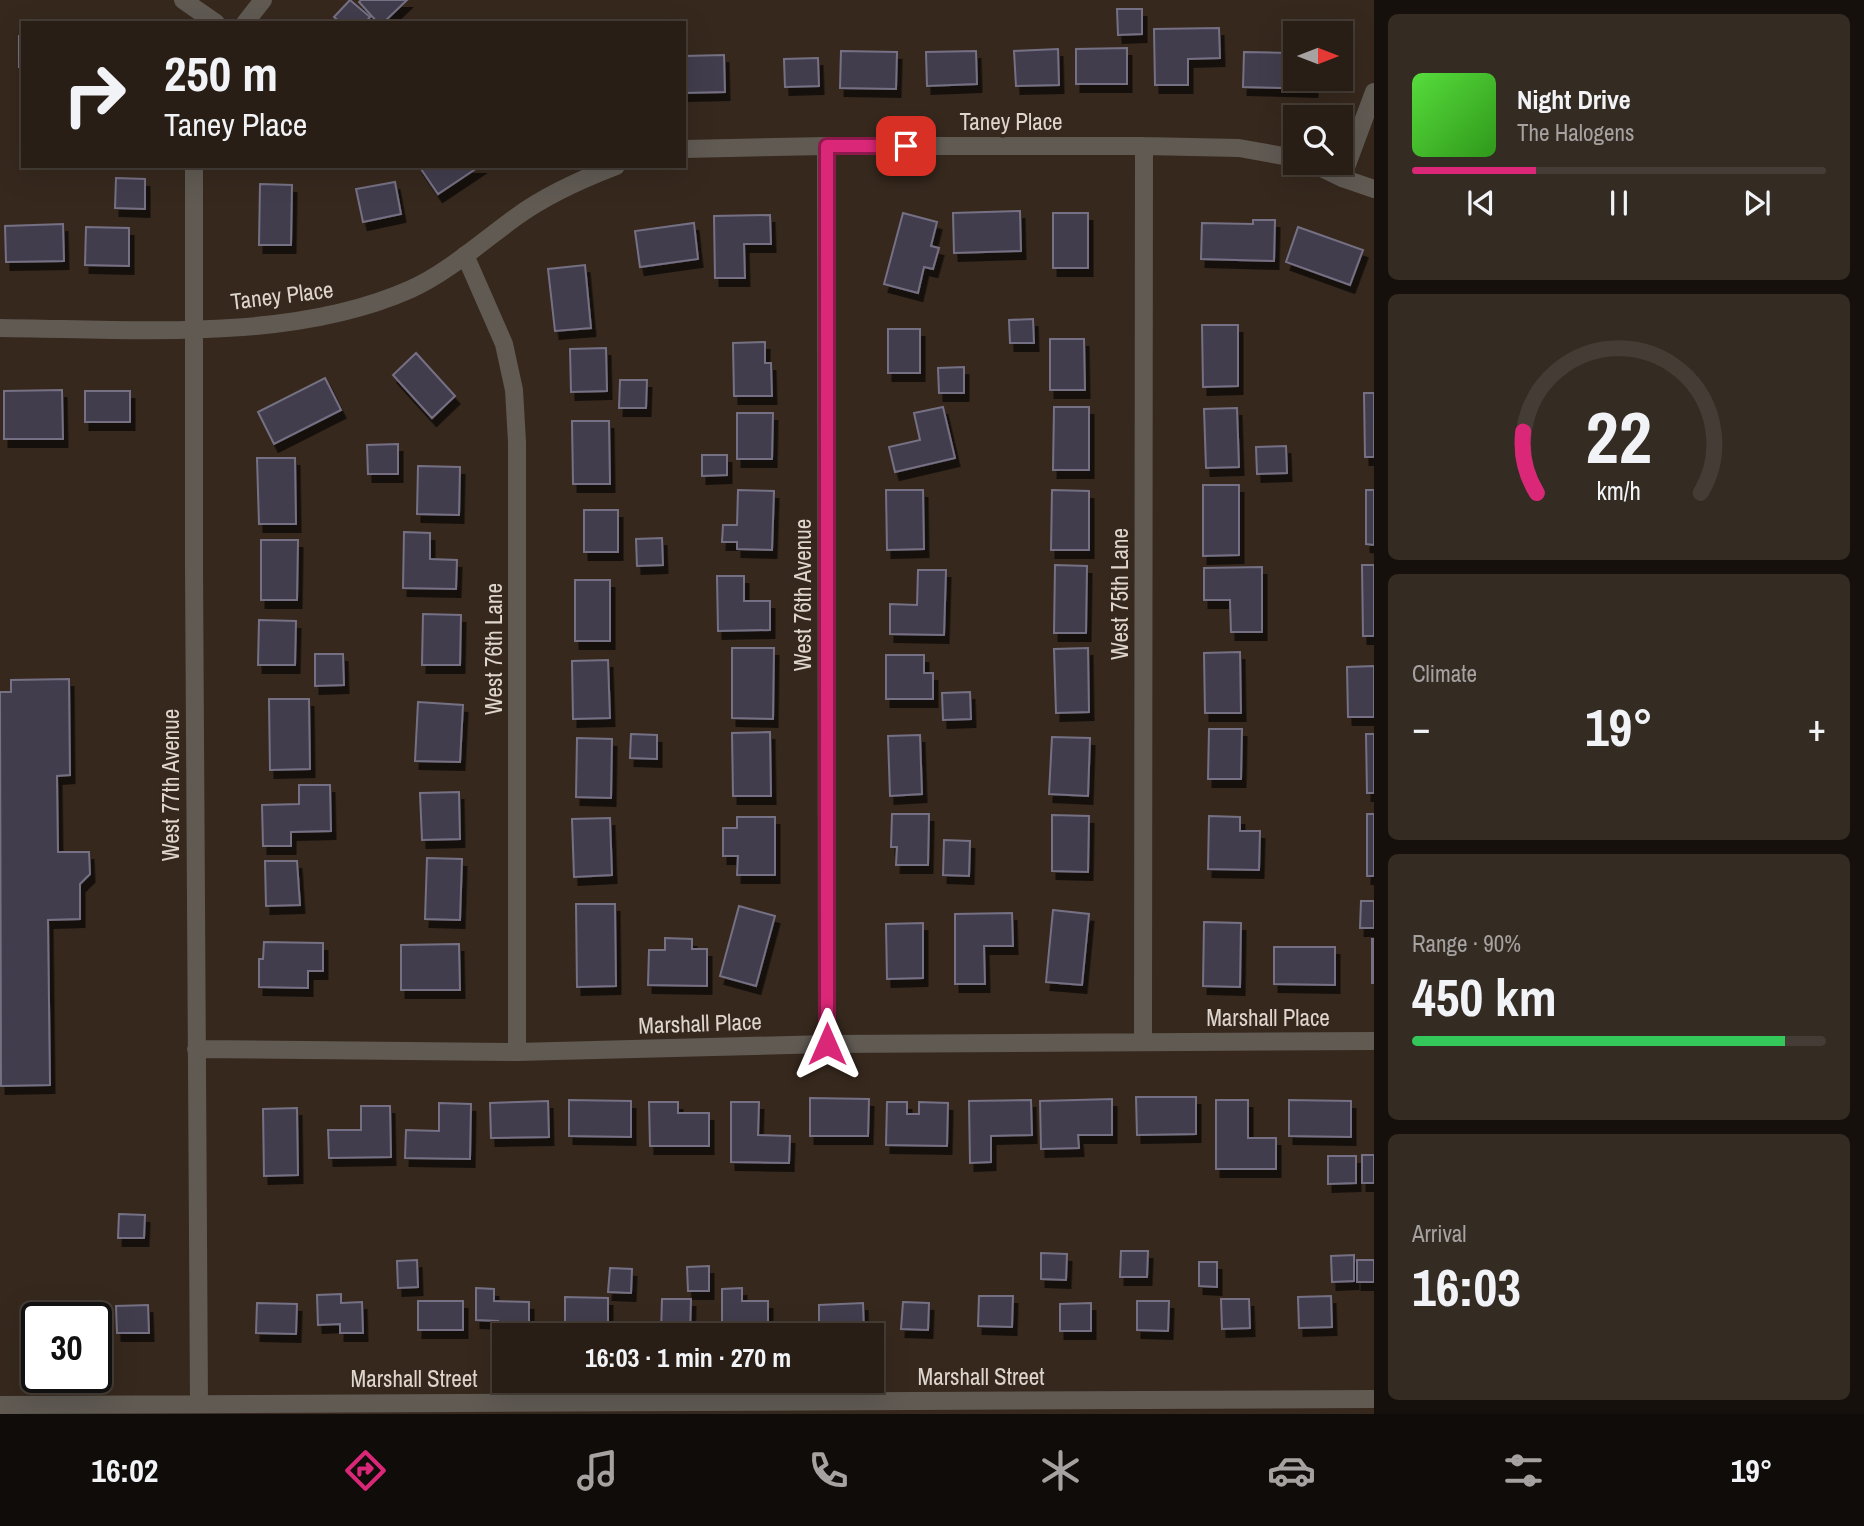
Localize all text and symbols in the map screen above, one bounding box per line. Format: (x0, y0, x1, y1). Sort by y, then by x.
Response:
north arrow (1283, 21, 1353, 91)
map controls (1283, 21, 1353, 175)
text: 250 m (164, 40, 278, 106)
icon: right (49, 49, 140, 140)
text: Night Drive (1517, 82, 1631, 117)
text: Taney Place (164, 103, 307, 146)
button: search (1283, 105, 1353, 175)
street label: Taney Place (959, 106, 1063, 137)
pin (876, 116, 936, 176)
text: The Halogens (1517, 117, 1634, 148)
icon: arrive (887, 127, 925, 165)
icon: previous (1462, 184, 1500, 222)
icon: pause (1600, 184, 1638, 222)
icon: next (1738, 184, 1776, 222)
street label: Taney Place (229, 273, 335, 317)
text: 22 (1586, 388, 1652, 486)
text: km/h (1597, 474, 1641, 508)
street label: West 76th Avenue (787, 519, 818, 671)
street label: West 75th Lane (1104, 528, 1135, 660)
street label: West 76th Lane (478, 583, 509, 715)
text: Climate (1412, 658, 1477, 689)
text: 19° (1585, 692, 1653, 762)
text: − (1412, 702, 1430, 753)
text: + (1808, 702, 1826, 753)
street label: West 77th Avenue (155, 709, 186, 861)
text: Range · 90% (1412, 928, 1521, 959)
text: 450 km (1412, 962, 1557, 1032)
street label: Marshall Place (1206, 1002, 1330, 1033)
street label: Marshall Place (638, 1005, 762, 1041)
position arrow (790, 1007, 864, 1081)
text: Arrival (1412, 1218, 1467, 1249)
text: 16:03 (1412, 1252, 1521, 1322)
speed limit sign: 30 (21, 1302, 112, 1393)
text: 16:03 · 1 min · 270 m (585, 1340, 791, 1375)
street label: Marshall Street (918, 1361, 1044, 1392)
street label: Marshall Street (351, 1363, 477, 1394)
icon: directions (341, 1446, 390, 1495)
icon: music (573, 1446, 622, 1495)
icon: phone (804, 1446, 853, 1495)
icon: climate (1036, 1446, 1085, 1495)
icon: car (1267, 1446, 1316, 1495)
icon: filters (1499, 1446, 1548, 1495)
text: 16:02 (91, 1449, 158, 1492)
text: 19° (1731, 1449, 1773, 1492)

